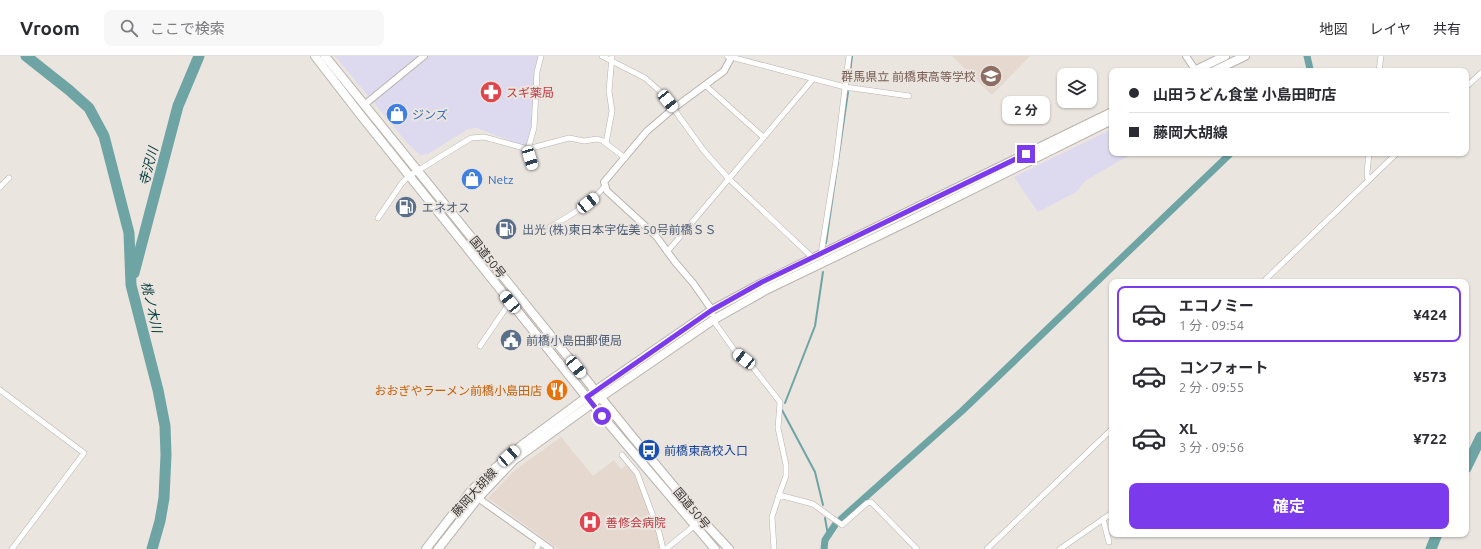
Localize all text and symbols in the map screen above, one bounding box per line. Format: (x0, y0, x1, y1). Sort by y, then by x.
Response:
search box (104, 10, 384, 46)
text: Vroom (20, 17, 80, 39)
icon: search (118, 17, 140, 39)
text: ここで検索 (150, 20, 225, 37)
text: 地図 (1319, 21, 1347, 37)
text: レイヤ (1369, 21, 1411, 37)
text: 共有 (1433, 21, 1461, 37)
school or university icon: 群馬県立 前橋東高等学校 (978, 63, 1004, 89)
map controls (1057, 68, 1097, 108)
button: layers (1057, 68, 1097, 108)
place label: 群馬県立 前橋東高等学校 (841, 70, 976, 83)
pharmacy icon: スギ薬局 (478, 79, 504, 105)
place label: スギ薬局 (506, 86, 554, 99)
text: 山田うどん食堂 小島田町店 (1153, 86, 1337, 103)
car (656, 88, 680, 114)
callout: 2 分 (1002, 96, 1050, 124)
shop icon: ジンズ (384, 101, 410, 127)
text: 2 分 (1014, 103, 1038, 117)
place label: ジンズ (412, 108, 448, 121)
text: 藤岡大胡線 (1153, 124, 1228, 141)
water label: 寺沢川 (136, 143, 160, 187)
car (521, 145, 539, 171)
route end (1017, 145, 1035, 163)
shop icon: Netz (459, 166, 485, 192)
place label: Netz (488, 173, 514, 186)
car (575, 191, 601, 215)
fuel station icon: エネオス (393, 194, 419, 220)
place label: エネオス (422, 201, 470, 214)
fuel station icon: 出光 (株)東日本宇佐美 50号前橋ＳＳ (493, 216, 519, 242)
place label: 出光 (株)東日本宇佐美 50号前橋ＳＳ (522, 223, 717, 237)
street label: 国道50号 (467, 234, 509, 280)
water label: 桃ノ木川 (139, 280, 165, 336)
car (498, 289, 522, 315)
icon: car (1131, 296, 1167, 332)
text: エコノミー (1179, 297, 1254, 314)
text: ¥424 (1413, 306, 1447, 323)
text: 1 分 · 09:54 (1179, 318, 1244, 332)
public building icon: 前橋小島田郵便局 (498, 327, 524, 353)
place label: 前橋小島田郵便局 (526, 334, 622, 347)
car (731, 347, 757, 371)
car (564, 354, 588, 380)
icon: car (1131, 358, 1167, 394)
text: コンフォート (1179, 359, 1269, 376)
text: ¥573 (1413, 368, 1447, 385)
restaurant icon: おおぎやラーメン前橋小島田店 (544, 377, 570, 403)
text: 2 分 · 09:55 (1179, 380, 1244, 394)
place label: おおぎやラーメン前橋小島田店 (374, 384, 542, 397)
route start (593, 407, 611, 425)
icon: car (1131, 420, 1167, 456)
text: XL (1179, 420, 1197, 437)
text: ¥722 (1413, 430, 1447, 447)
bus stop icon: 前橋東高校入口 (636, 437, 662, 463)
text: 3 分 · 09:56 (1179, 440, 1244, 454)
car (496, 444, 522, 468)
place label: 前橋東高校入口 (664, 444, 748, 457)
street label: 藤岡大胡線 (449, 465, 499, 519)
button: 確定 (1129, 483, 1449, 529)
street label: 国道50号 (671, 485, 713, 531)
hospital icon: 善修会病院 (577, 509, 603, 535)
place label: 善修会病院 (606, 516, 666, 529)

